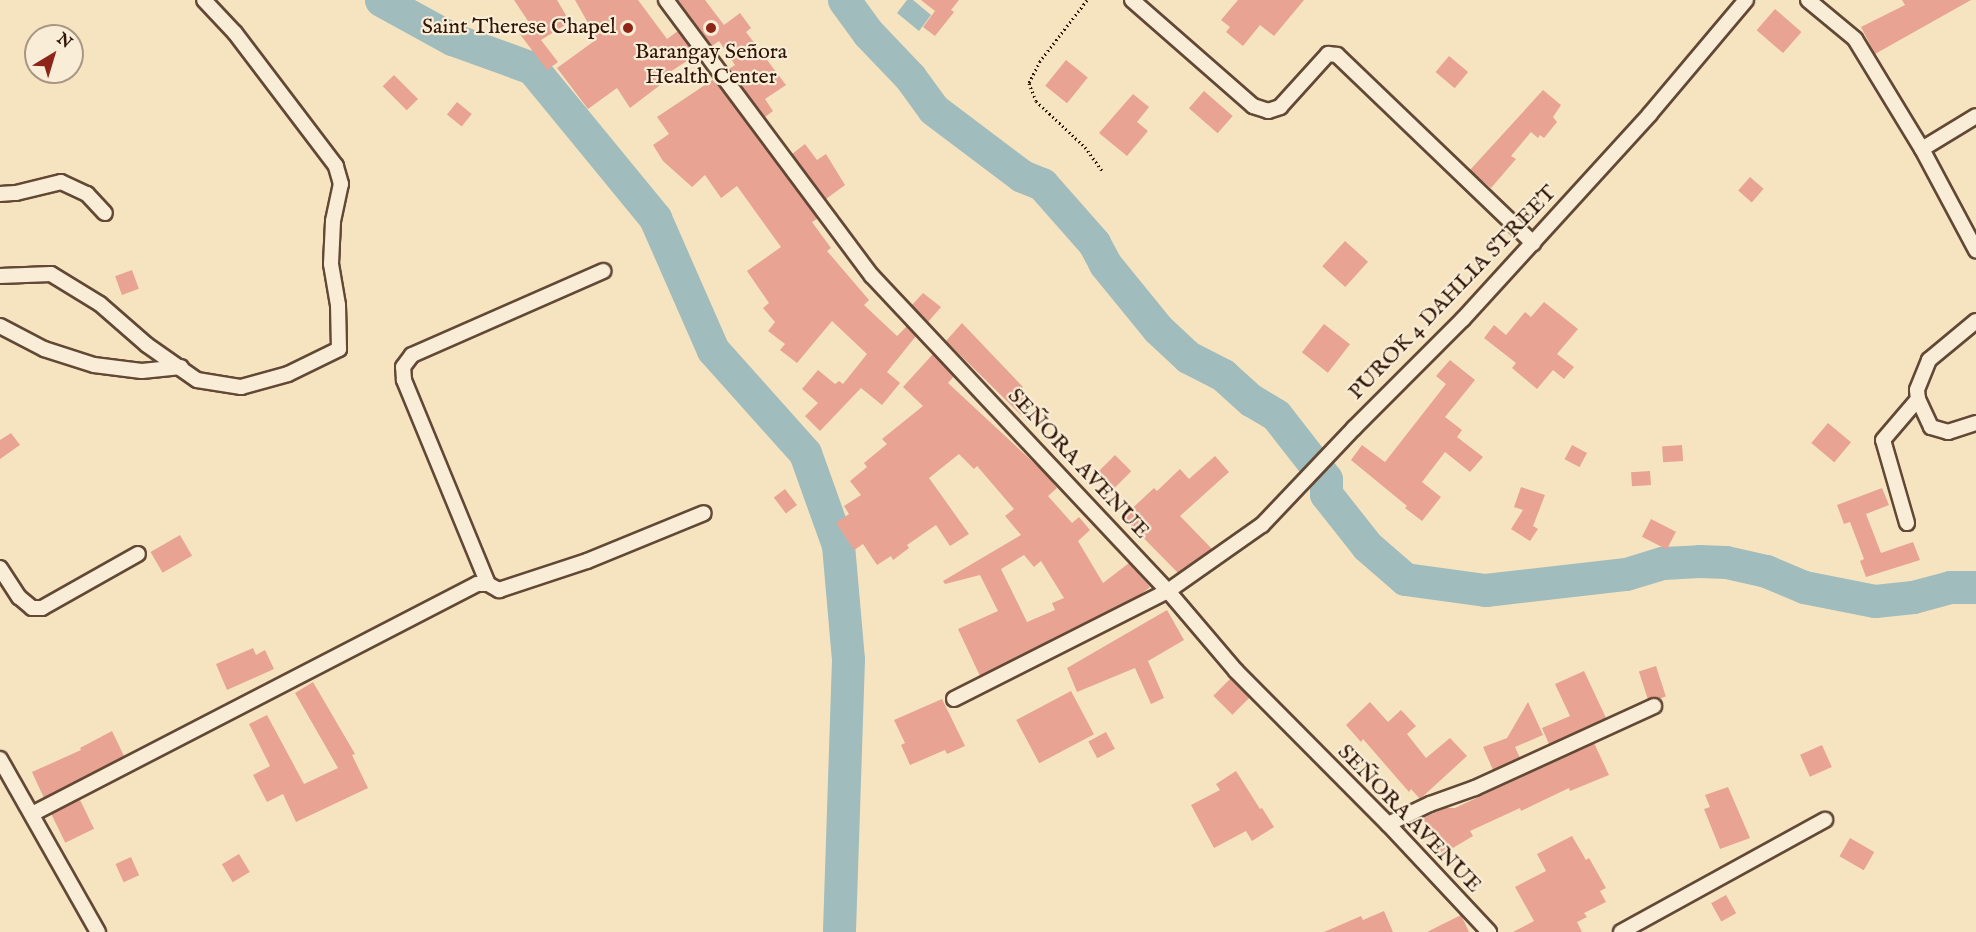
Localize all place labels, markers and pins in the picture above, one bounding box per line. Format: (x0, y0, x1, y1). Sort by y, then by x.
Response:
place label: Saint Therese Chapel (422, 15, 616, 41)
marker: Barangay Señora Health Center (702, 19, 720, 37)
marker: Saint Therese Chapel (621, 21, 635, 35)
place label: Barangay Señora Health Center (635, 39, 787, 90)

